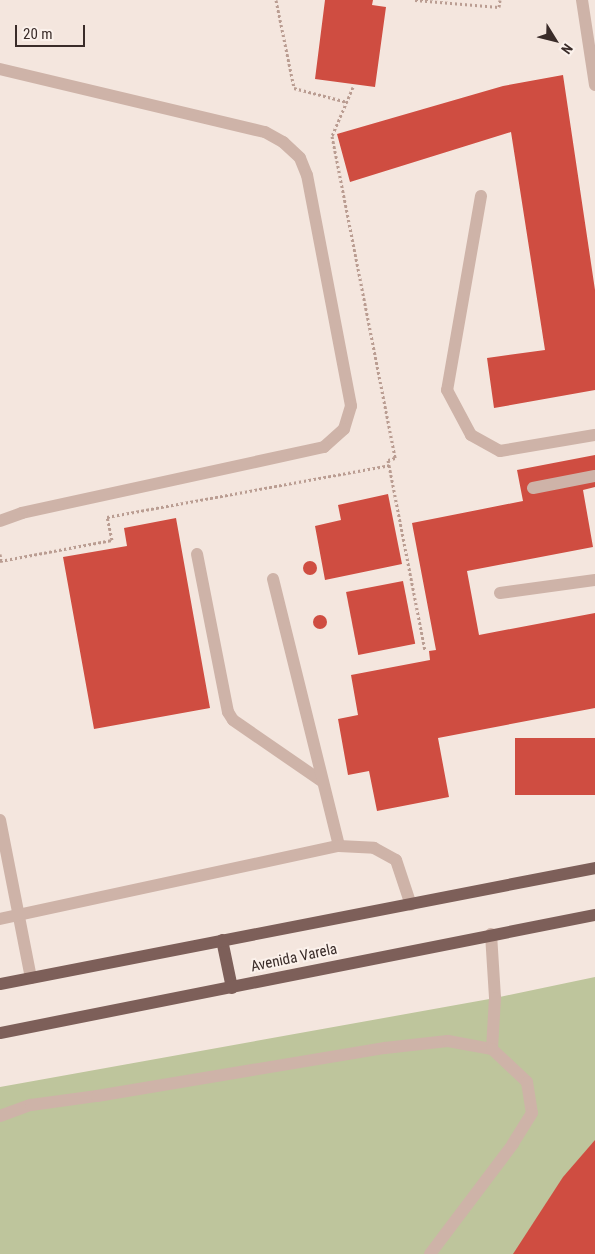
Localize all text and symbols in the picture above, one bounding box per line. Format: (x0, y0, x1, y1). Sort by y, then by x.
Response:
scale bar (18, 15, 88, 47)
north arrow (530, 15, 580, 65)
text: 20 m (23, 25, 53, 43)
text: N (558, 41, 576, 57)
street label: Avenida Varela (249, 940, 339, 976)

